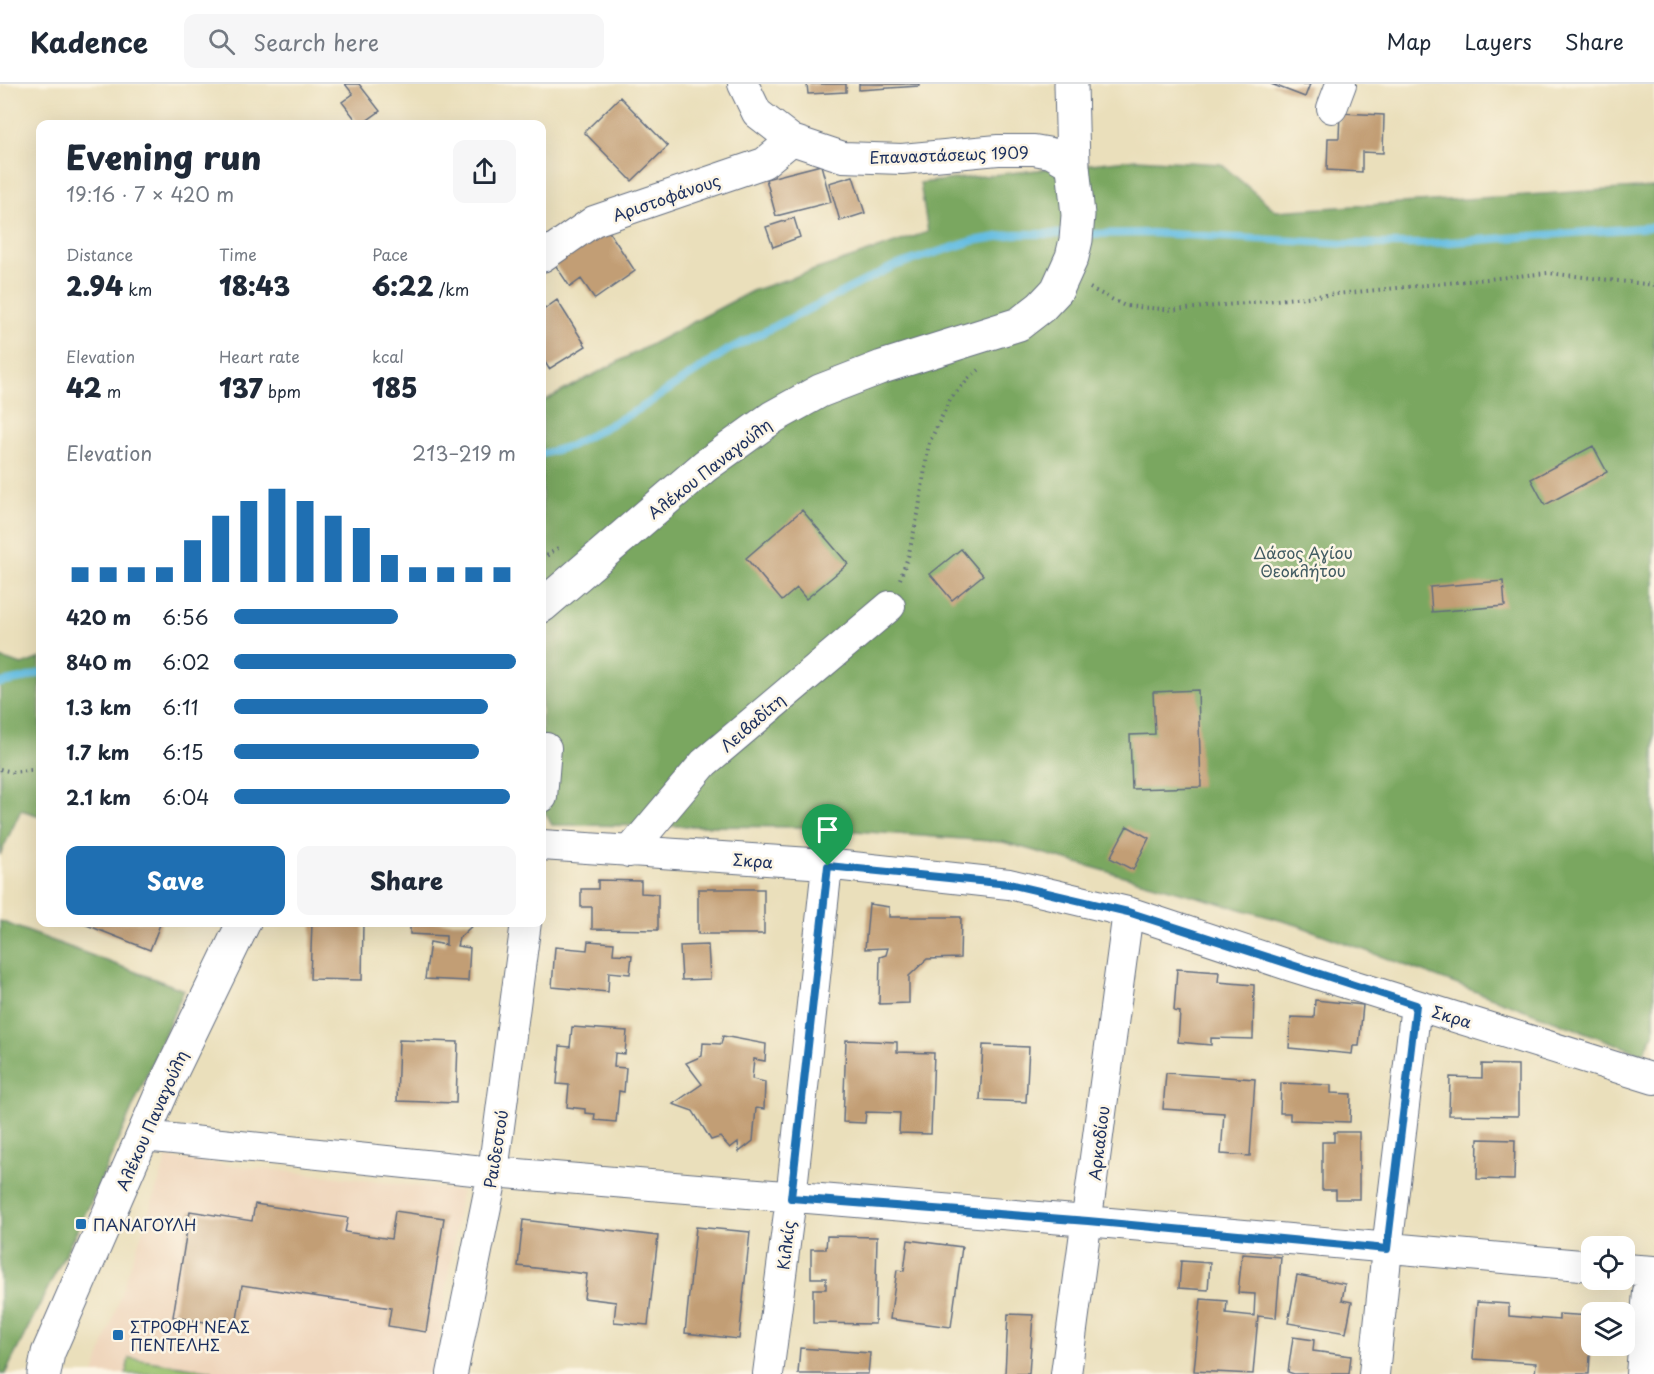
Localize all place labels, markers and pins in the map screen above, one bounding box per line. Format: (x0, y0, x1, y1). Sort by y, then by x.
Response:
pin (802, 804, 853, 866)
place label: ΠΑΝΑΓΟΥΛΗ (93, 1212, 196, 1236)
marker: ΠΑΝΑΓΟΥΛΗ (74, 1217, 88, 1231)
place label: ΣΤΡΟΦΗ ΝΕΑΣ ΠΕΝΤΕΛΗΣ (130, 1314, 250, 1356)
marker: ΣΤΡΟΦΗ ΝΕΑΣ ΠΕΝΤΕΛΗΣ (111, 1328, 125, 1342)

